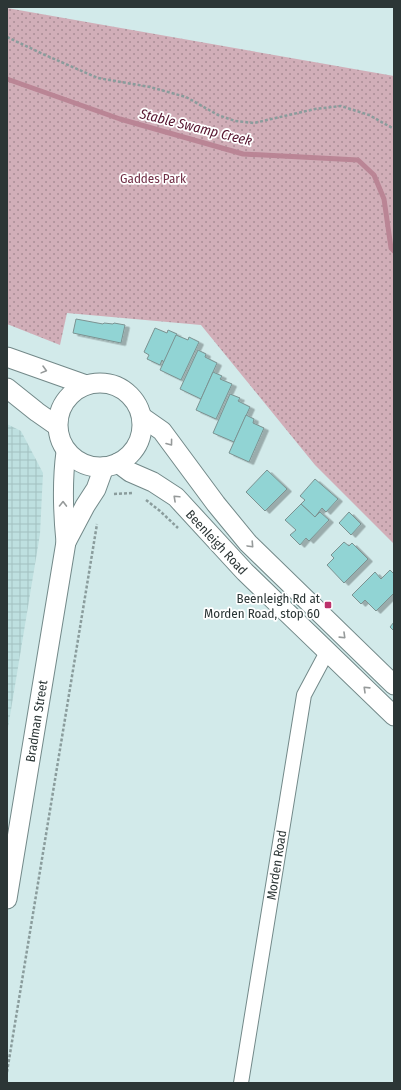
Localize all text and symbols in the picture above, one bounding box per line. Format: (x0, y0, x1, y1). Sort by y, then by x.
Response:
water label: Stable Swamp Creek (137, 105, 254, 150)
park label: Gaddes Park (120, 171, 187, 186)
one-way arrow (41, 365, 47, 373)
one-way arrow (166, 438, 173, 445)
one-way arrow (173, 495, 181, 503)
one-way arrow (59, 500, 68, 507)
street label: Beenleigh Road (183, 507, 250, 578)
one-way arrow (246, 540, 253, 548)
place label: Beenleigh Rd at Morden Road, stop 60 (204, 591, 321, 621)
marker: Beenleigh Rd at Morden Road, stop 60 (323, 600, 333, 610)
one-way arrow (338, 631, 346, 639)
street label: Bradman Street (23, 678, 50, 763)
one-way arrow (363, 686, 371, 694)
street label: Morden Road (264, 829, 289, 901)

